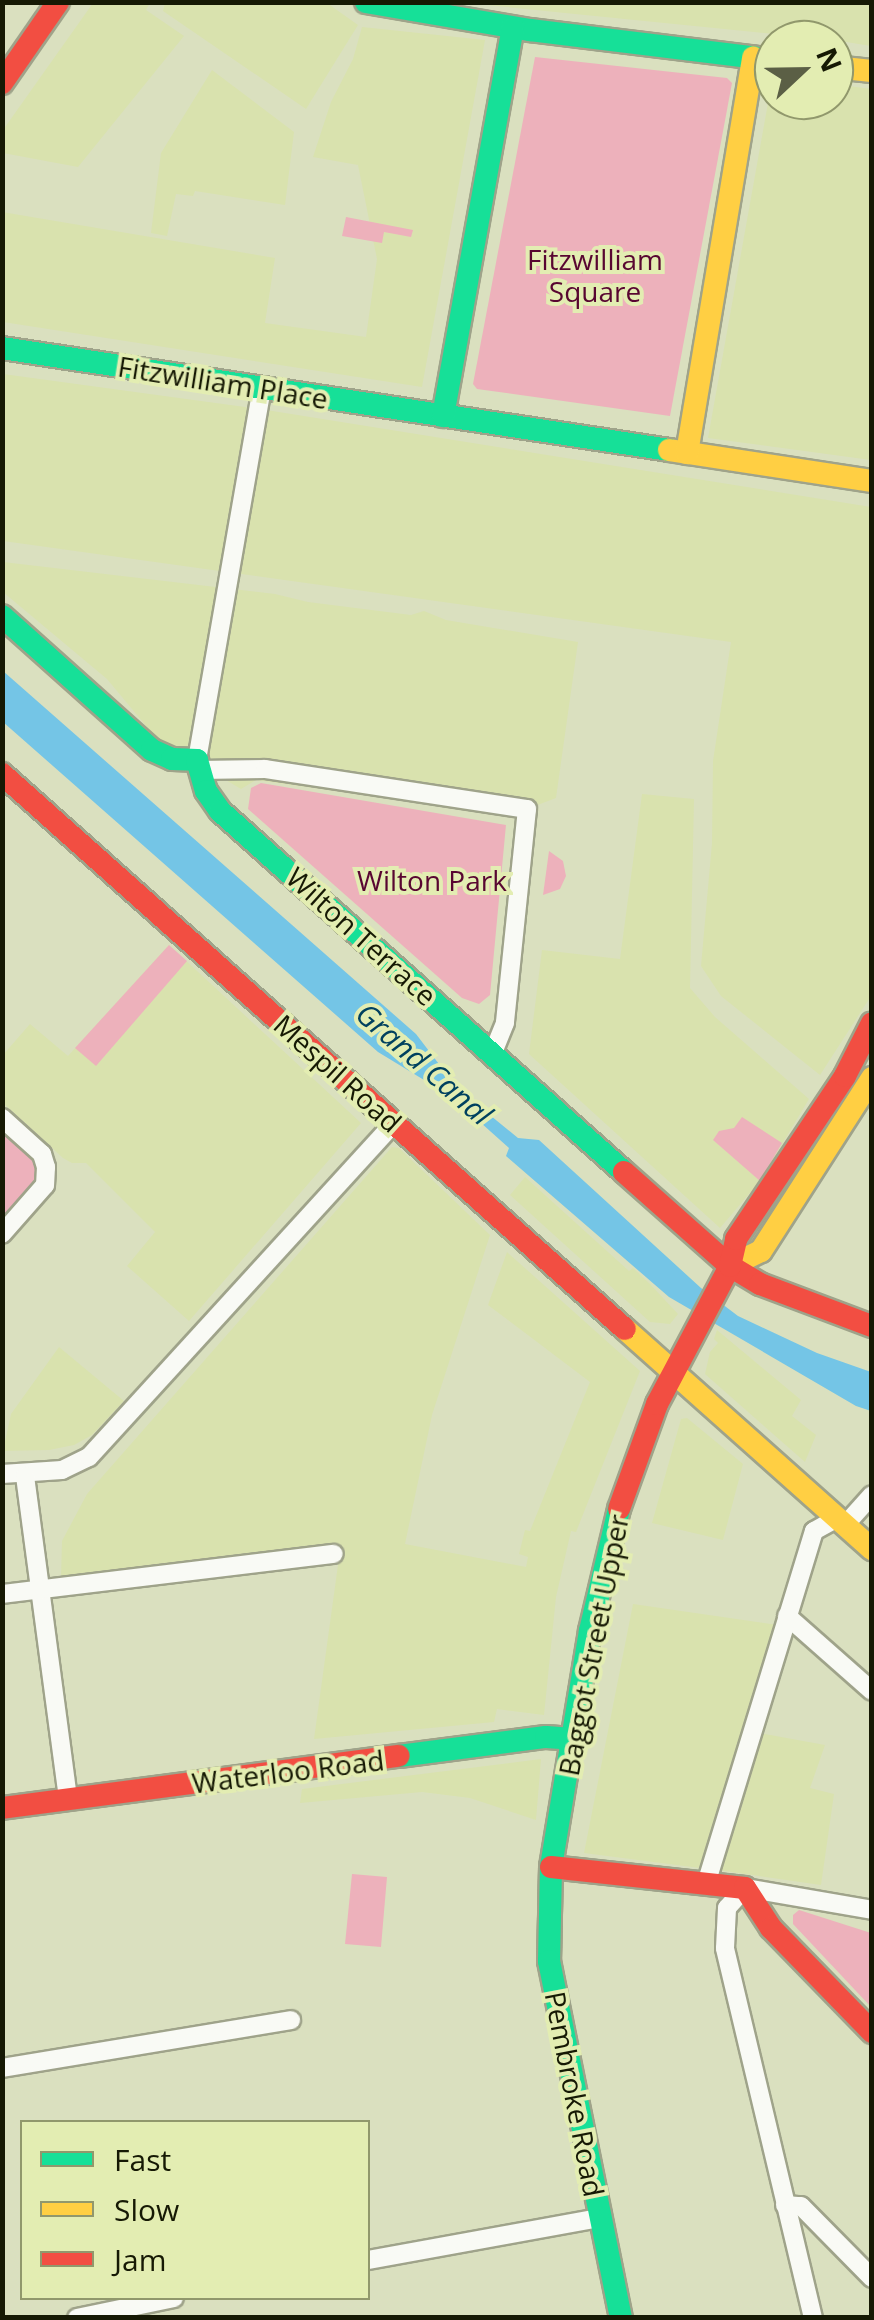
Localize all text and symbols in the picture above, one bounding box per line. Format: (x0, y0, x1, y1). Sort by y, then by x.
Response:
north arrow (754, 20, 854, 120)
text: N (808, 42, 852, 77)
park label: Fitzwilliam Square (527, 242, 663, 308)
street label: Fitzwilliam Place (116, 349, 330, 415)
street label: Wilton Terrace (280, 860, 444, 1012)
park label: Wilton Park (357, 863, 507, 897)
water label: Grand Canal (349, 995, 499, 1133)
street label: Mespil Road (267, 1007, 409, 1139)
street label: Baggot Street Upper (551, 1511, 635, 1779)
street label: Waterloo Road (190, 1743, 386, 1799)
street label: Pembroke Road (539, 1988, 611, 2200)
legend (20, 2120, 370, 2300)
text: Fast (114, 2139, 171, 2180)
text: Slow (114, 2189, 179, 2230)
text: Jam (114, 2239, 167, 2280)

